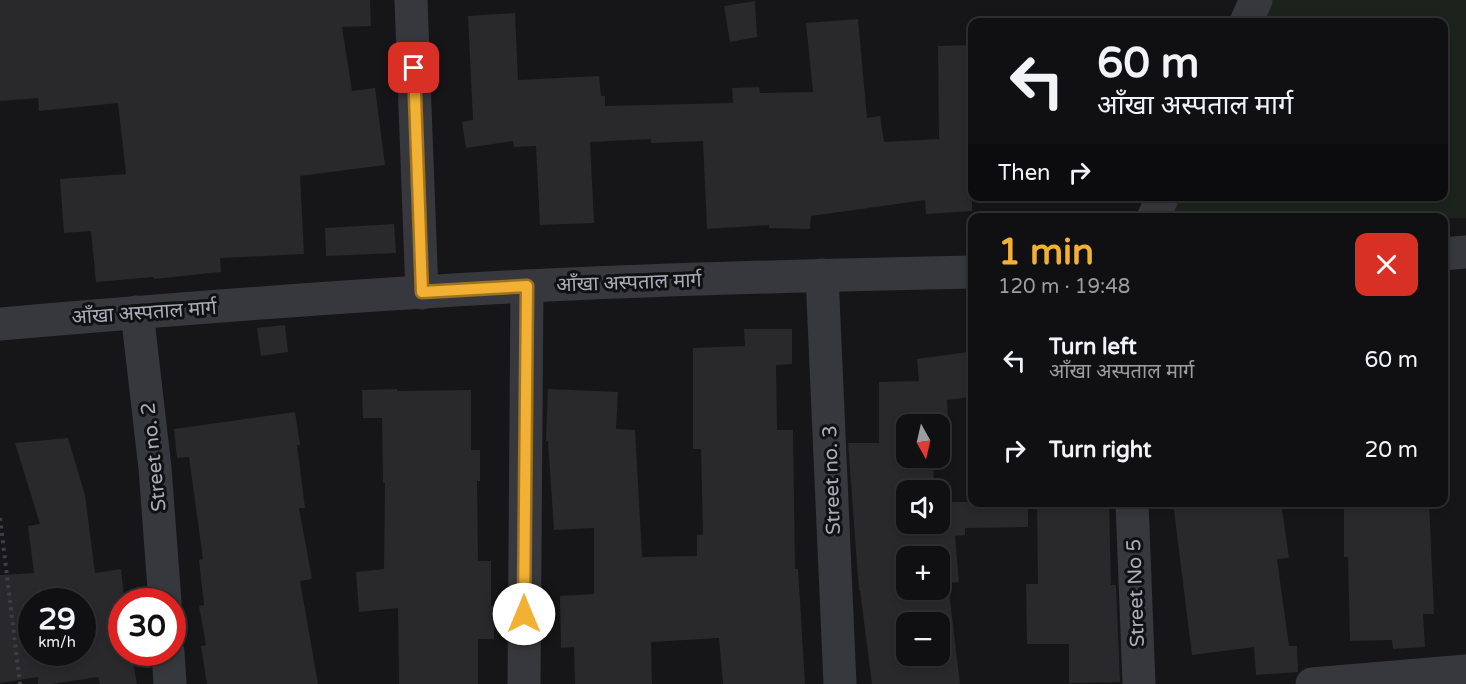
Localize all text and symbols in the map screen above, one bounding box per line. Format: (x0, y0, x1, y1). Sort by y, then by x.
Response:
text: 60 m (1097, 38, 1199, 89)
pin (388, 42, 439, 93)
icon: left (998, 42, 1076, 120)
icon: arrive (397, 51, 430, 84)
text: आँखा अस्पताल मार्ग (1097, 89, 1293, 122)
icon: right (1063, 156, 1096, 189)
text: Then (998, 160, 1051, 186)
text: 1 min (998, 231, 1094, 274)
button: close (1355, 233, 1418, 296)
street label: आँखा अस्पताल मार्ग (556, 267, 703, 298)
text: 120 m · 19:48 (998, 275, 1130, 299)
street label: आँखा अस्पताल मार्ग (71, 295, 218, 330)
text: Turn left (1049, 334, 1137, 360)
icon: left (998, 344, 1031, 377)
text: 60 m (1364, 347, 1418, 373)
text: आँखा अस्पताल मार्ग (1049, 360, 1194, 384)
street label: Street no. 2 (136, 401, 172, 513)
north arrow (896, 414, 950, 468)
map controls (896, 414, 950, 666)
street label: Street no. 3 (818, 425, 846, 535)
icon: right (998, 434, 1031, 467)
text: Turn right (1049, 437, 1151, 463)
text: 20 m (1364, 437, 1418, 463)
button: sound (896, 480, 950, 534)
street label: Street No 5 (1122, 539, 1150, 647)
button: + (896, 546, 950, 600)
position arrow (492, 582, 556, 646)
speed limit sign: 30 (108, 588, 186, 666)
text: 29 (38, 601, 76, 638)
button: − (896, 612, 950, 666)
text: km/h (38, 633, 76, 651)

